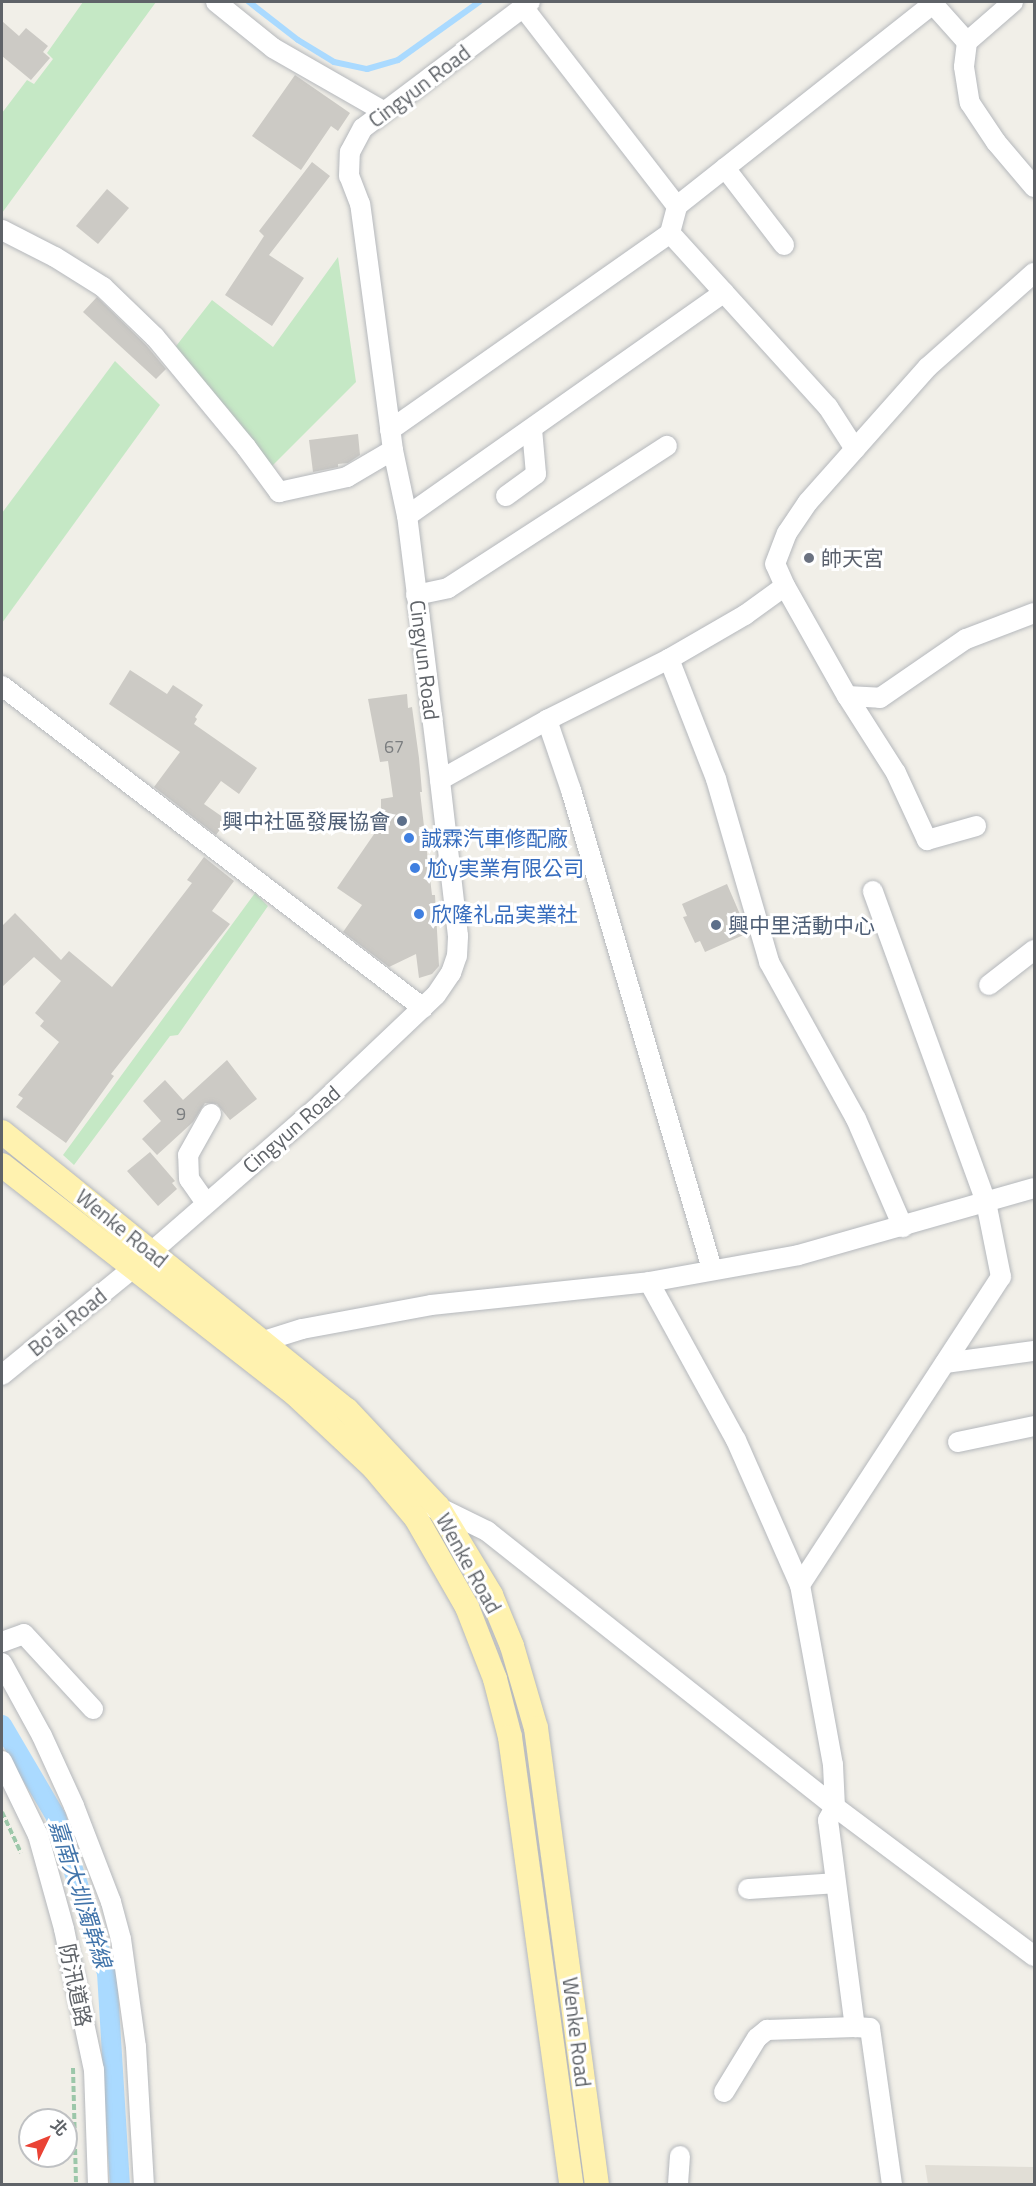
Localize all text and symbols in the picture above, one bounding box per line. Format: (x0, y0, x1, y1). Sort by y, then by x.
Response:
street label: Cingyun Road (363, 40, 475, 132)
place label: 帥天宮 (821, 545, 884, 571)
marker: 帥天宮 (802, 551, 816, 565)
street label: Cingyun Road (405, 599, 445, 721)
house number: 67 (384, 736, 404, 758)
place label: 興中社區發展協會 (222, 808, 390, 834)
marker: 興中社區發展協會 (395, 814, 409, 828)
place label: 誠霖汽車修配廠 (421, 825, 568, 851)
marker: 誠霖汽車修配廠 (402, 831, 416, 845)
place label: 尬y実業有限公司 (427, 855, 584, 881)
marker: 尬y実業有限公司 (408, 861, 422, 875)
place label: 欣隆礼品実業社 (431, 901, 578, 927)
marker: 欣隆礼品実業社 (412, 907, 426, 921)
place label: 興中里活動中心 (728, 912, 875, 938)
marker: 興中里活動中心 (709, 918, 723, 932)
street label: Cingyun Road (237, 1080, 345, 1178)
house number: 9 (176, 1103, 186, 1125)
street label: Wenke Road (71, 1183, 173, 1273)
street label: Bo'ai Road (23, 1283, 111, 1361)
street label: Wenke Road (431, 1509, 507, 1617)
water label: 嘉南大圳濁幹線 (44, 1817, 116, 1971)
street label: 防汛道路 (55, 1941, 97, 2029)
street label: Wenke Road (558, 1976, 596, 2088)
north arrow (18, 2108, 78, 2168)
text: 北 (45, 2113, 74, 2141)

